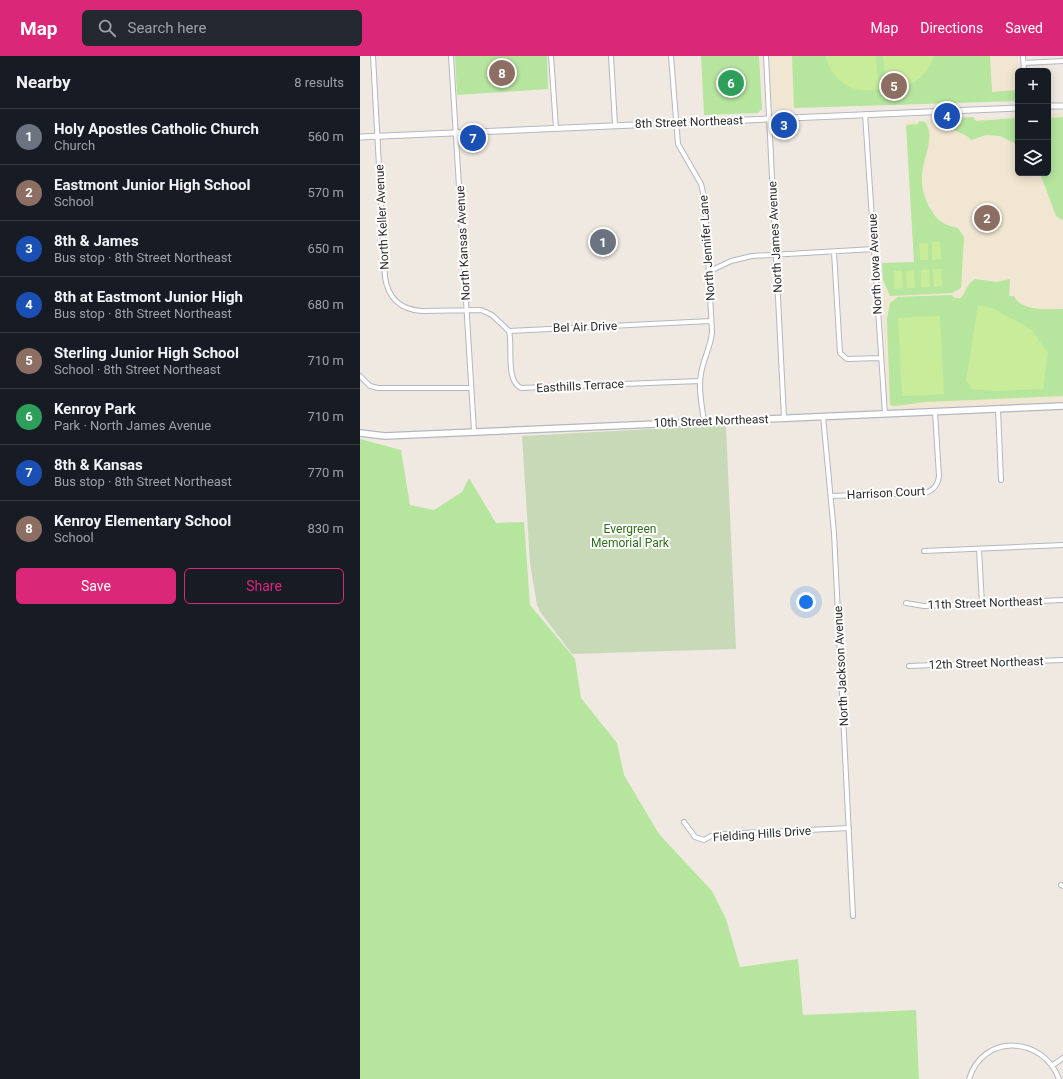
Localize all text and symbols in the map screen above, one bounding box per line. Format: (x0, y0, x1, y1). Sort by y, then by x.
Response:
search box (82, 10, 362, 46)
text: Map (20, 17, 58, 40)
icon: search (96, 17, 118, 39)
text: Search here (128, 19, 206, 37)
text: Map (871, 20, 898, 36)
text: Directions (920, 20, 983, 36)
text: Saved (1005, 20, 1043, 36)
pin: 8 (489, 58, 515, 88)
pin: 6 (718, 68, 744, 98)
map controls (1015, 68, 1051, 176)
button: + (1015, 68, 1051, 104)
pin: 5 (881, 71, 907, 101)
text: Nearby (16, 72, 71, 92)
text: 8 results (294, 75, 344, 90)
pin: 4 (934, 101, 960, 131)
button: − (1015, 104, 1051, 140)
pin: 3 (771, 110, 797, 140)
street label: 8th Street Northeast (635, 113, 743, 131)
text: Holy Apostles Catholic Church (54, 120, 259, 138)
pin: 7 (460, 123, 486, 153)
text: 1 (25, 129, 33, 144)
text: 560 m (307, 129, 344, 144)
text: Church (54, 138, 95, 153)
button: layers (1015, 140, 1051, 176)
street label: North Keller Avenue (372, 164, 392, 270)
text: Eastmont Junior High School (54, 176, 250, 194)
street label: North James Avenue (765, 181, 785, 293)
text: 2 (25, 185, 33, 200)
text: 570 m (307, 185, 344, 200)
street label: North Kansas Avenue (453, 185, 473, 301)
text: School (54, 194, 94, 209)
street label: North Jennifer Lane (696, 195, 718, 301)
pin: 2 (974, 203, 1000, 233)
street label: North Iowa Avenue (865, 213, 885, 315)
pin: 1 (590, 227, 616, 257)
text: 8th & James (54, 232, 139, 250)
text: 3 (25, 241, 33, 256)
text: 650 m (307, 241, 344, 256)
text: Bus stop · 8th Street Northeast (54, 250, 232, 265)
text: 8th at Eastmont Junior High (54, 288, 243, 306)
text: 4 (25, 297, 33, 312)
text: 680 m (307, 297, 344, 312)
text: Bus stop · 8th Street Northeast (54, 306, 232, 321)
street label: Bel Air Drive (553, 319, 617, 335)
text: Sterling Junior High School (54, 344, 239, 362)
text: 5 (25, 353, 33, 368)
text: 710 m (307, 353, 344, 368)
text: School · 8th Street Northeast (54, 362, 221, 377)
street label: Easthills Terrace (536, 377, 624, 395)
text: Kenroy Park (54, 400, 136, 418)
text: 6 (25, 409, 33, 424)
text: 710 m (307, 409, 344, 424)
street label: 10th Street Northeast (653, 412, 769, 430)
text: Park · North James Avenue (54, 418, 211, 433)
text: 8th & Kansas (54, 456, 143, 474)
text: 7 (25, 465, 33, 480)
text: 770 m (307, 465, 344, 480)
text: Bus stop · 8th Street Northeast (54, 474, 232, 489)
street label: Harrison Court (847, 484, 926, 502)
text: Kenroy Elementary School (54, 512, 231, 530)
text: 8 (25, 521, 33, 536)
text: 830 m (307, 521, 344, 536)
park label: Evergreen Memorial Park (591, 522, 670, 550)
text: School (54, 530, 94, 545)
button: Save (16, 568, 176, 604)
button: Share (184, 568, 344, 604)
your location (796, 592, 816, 612)
street label: 11th Street Northeast (927, 594, 1043, 612)
street label: North Jackson Avenue (831, 605, 851, 727)
street label: 12th Street Northeast (928, 654, 1044, 672)
street label: Fielding Hills Drive (712, 824, 812, 844)

